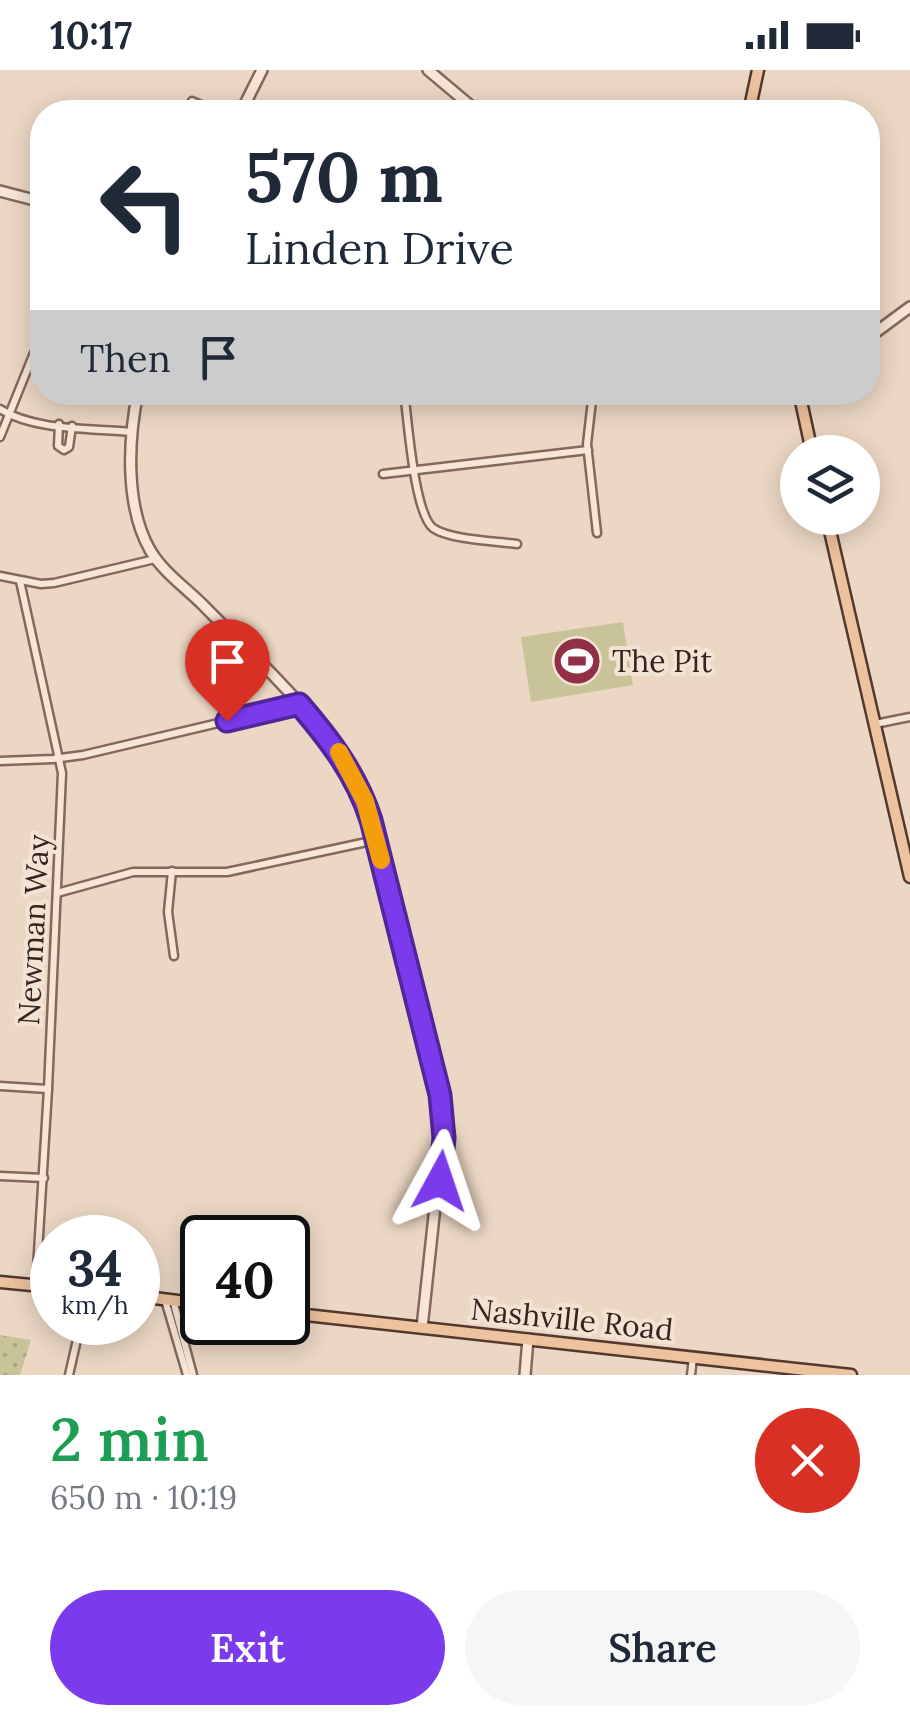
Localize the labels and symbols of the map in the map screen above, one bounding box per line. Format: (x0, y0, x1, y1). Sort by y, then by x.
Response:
pin (185, 619, 270, 722)
sports icon: The Pit (551, 635, 603, 687)
place label: The Pit (612, 642, 712, 680)
street label: Newman Way (9, 834, 58, 1026)
position arrow (388, 1129, 492, 1233)
speed limit sign: 40 (180, 1215, 310, 1345)
street label: Nashville Road (469, 1289, 675, 1349)

